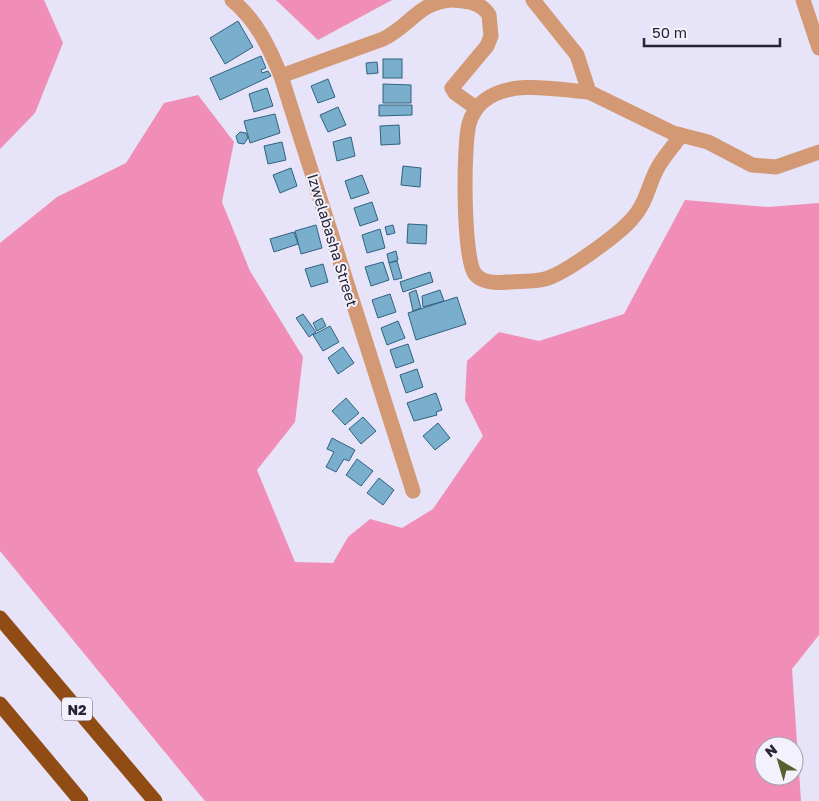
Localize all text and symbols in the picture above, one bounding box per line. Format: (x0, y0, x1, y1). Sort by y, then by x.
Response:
scale bar (644, 15, 780, 47)
text: 50 m (652, 23, 687, 41)
street label: Izwelabasha Street (304, 171, 362, 309)
road number: N2 (62, 698, 92, 721)
north arrow (754, 736, 804, 786)
text: N (761, 740, 780, 760)

